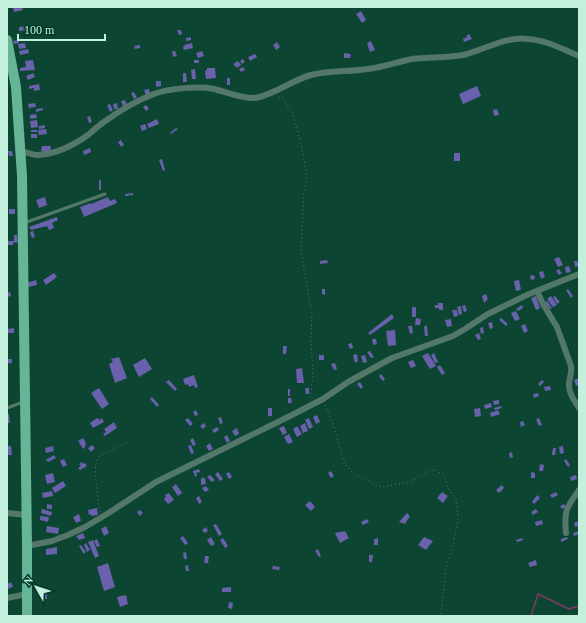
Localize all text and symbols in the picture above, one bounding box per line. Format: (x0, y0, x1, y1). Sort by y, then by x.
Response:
scale bar (18, 16, 105, 42)
text: 100 m (24, 23, 55, 37)
north arrow (16, 567, 56, 607)
text: N (21, 574, 35, 588)

